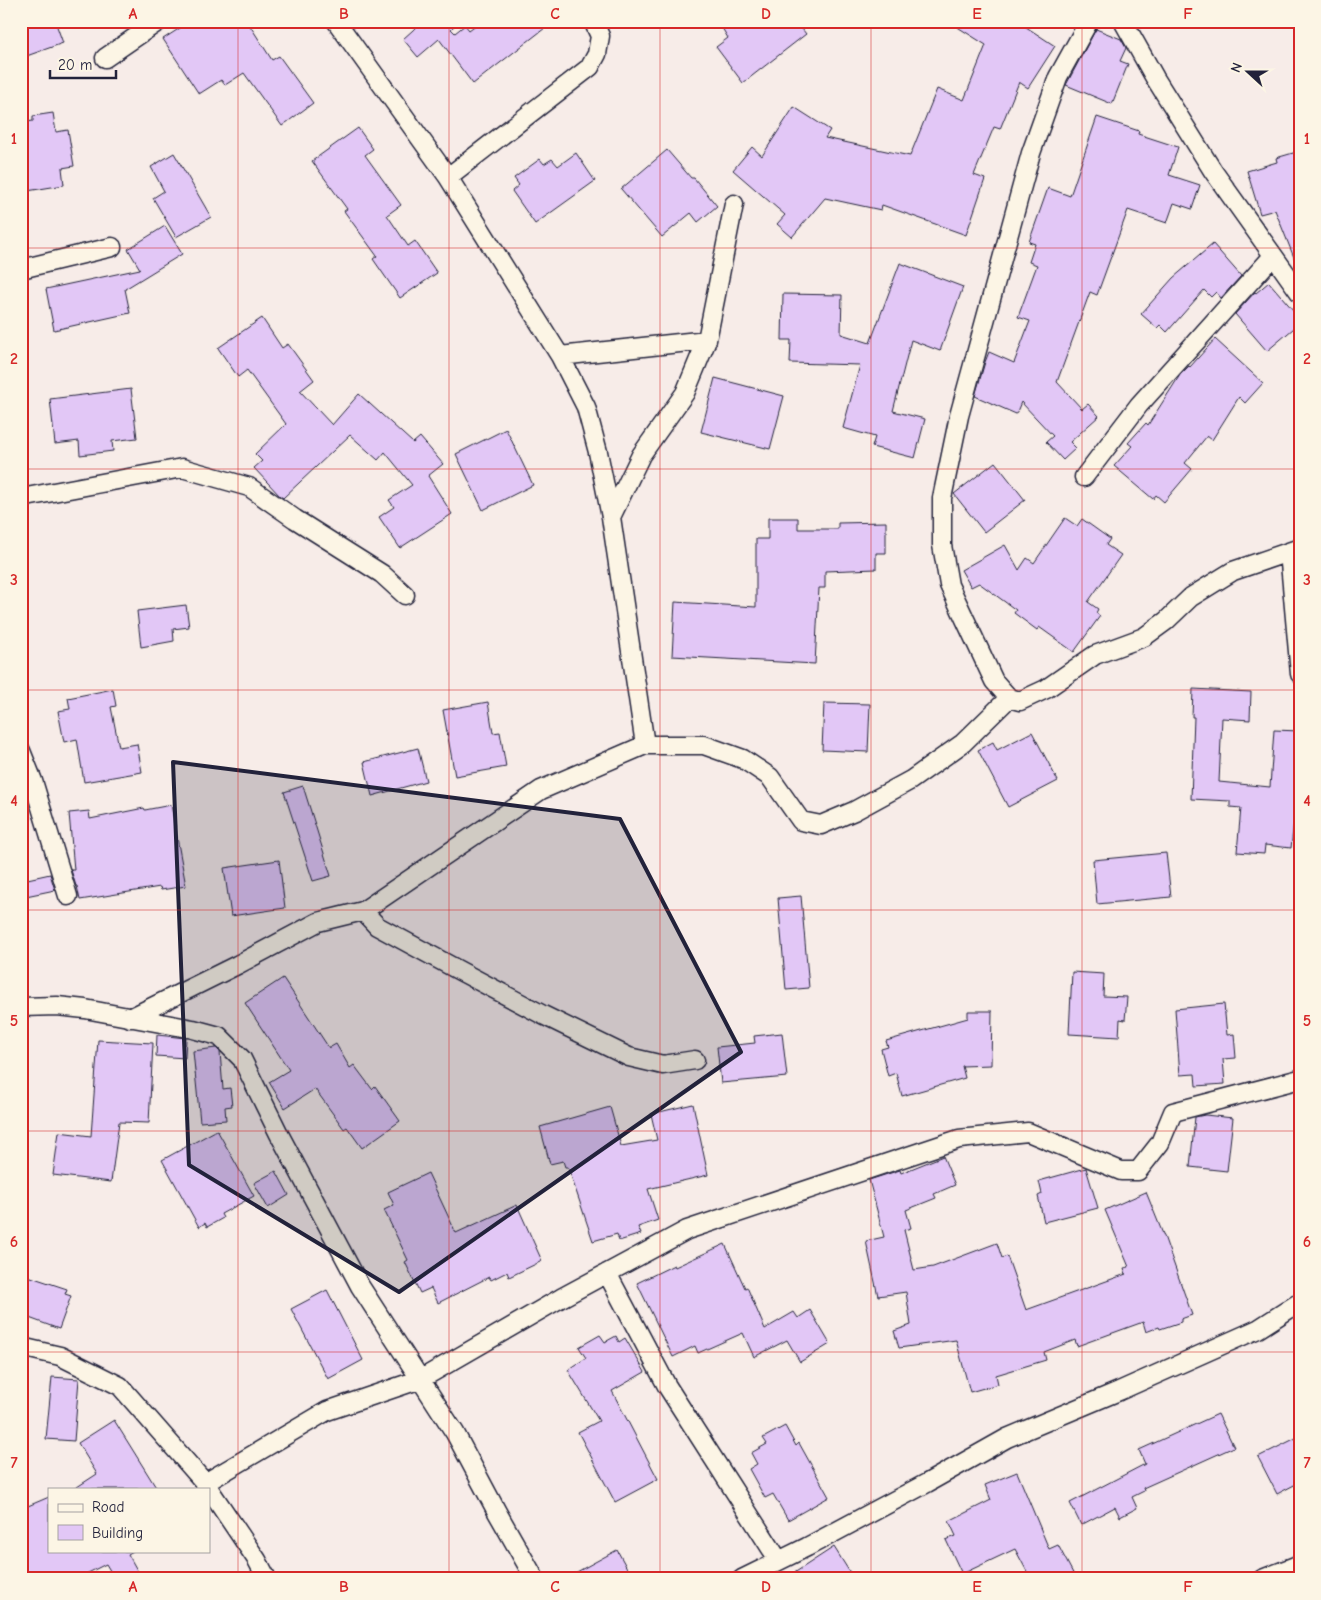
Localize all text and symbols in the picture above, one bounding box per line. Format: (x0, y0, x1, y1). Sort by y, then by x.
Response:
text: A (129, 5, 138, 23)
text: B (339, 5, 349, 23)
text: C (550, 5, 560, 23)
text: D (761, 5, 771, 23)
text: E (972, 5, 982, 23)
text: F (1183, 5, 1193, 23)
scale bar (50, 48, 116, 80)
north arrow (1224, 48, 1274, 98)
text: 20 m (58, 56, 92, 74)
text: N (1227, 60, 1246, 75)
text: 1 (11, 130, 17, 148)
text: 1 (1304, 130, 1310, 148)
text: 2 (10, 350, 18, 368)
text: 2 (1303, 350, 1311, 368)
text: 3 (10, 571, 18, 589)
text: 3 (1303, 571, 1311, 589)
text: 4 (10, 792, 18, 810)
text: 4 (1303, 792, 1311, 810)
text: 5 (10, 1012, 18, 1030)
text: 5 (1303, 1012, 1311, 1030)
text: 6 (10, 1233, 18, 1251)
text: 6 (1303, 1233, 1311, 1251)
text: 7 (10, 1454, 18, 1472)
text: 7 (1303, 1454, 1311, 1472)
legend (48, 1488, 210, 1552)
text: Road (92, 1498, 124, 1516)
text: Building (92, 1524, 143, 1542)
text: A (129, 1578, 138, 1596)
text: B (339, 1578, 349, 1596)
text: C (550, 1578, 560, 1596)
text: D (761, 1578, 771, 1596)
text: E (972, 1578, 982, 1596)
text: F (1183, 1578, 1193, 1596)

